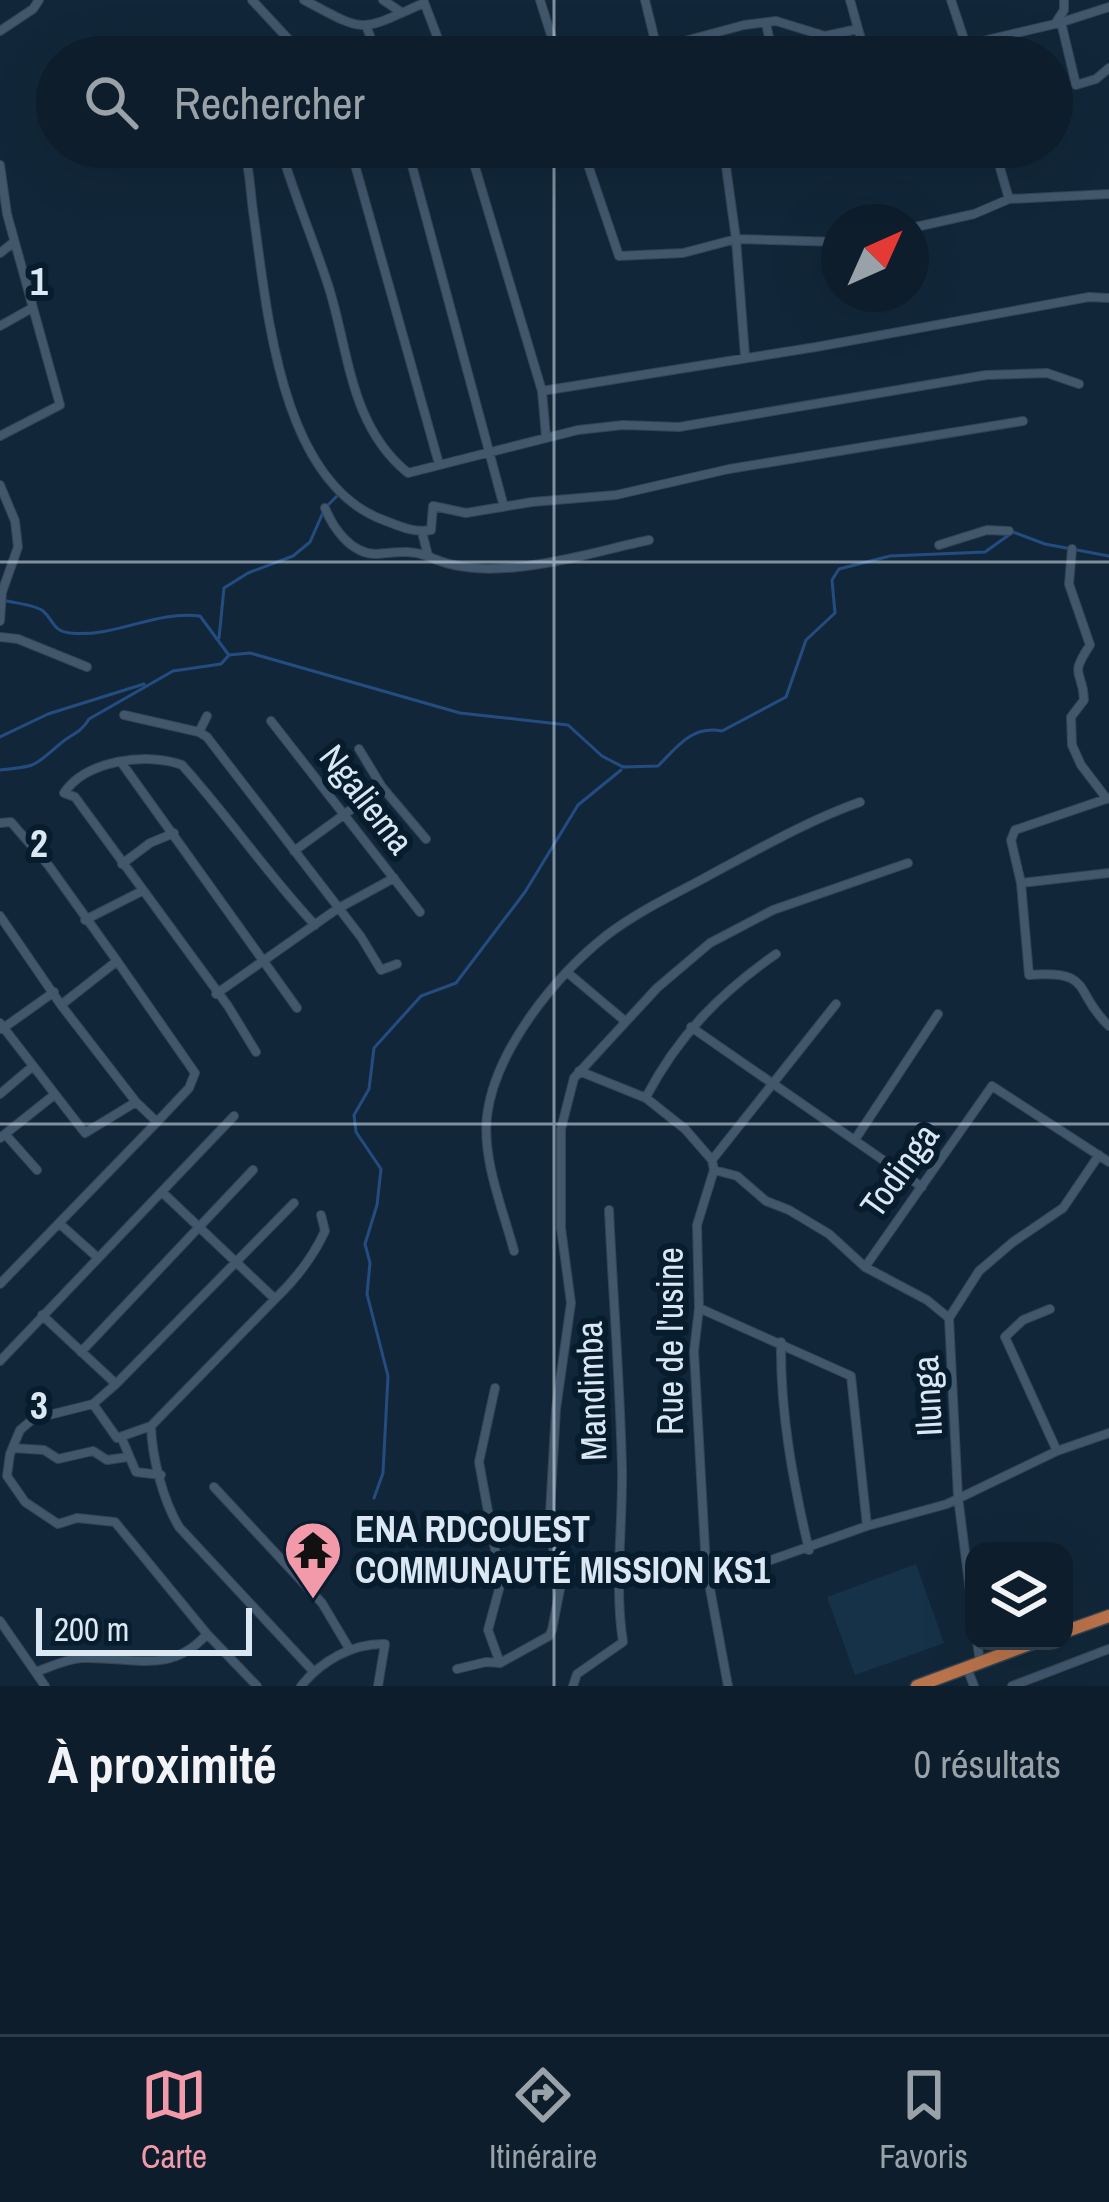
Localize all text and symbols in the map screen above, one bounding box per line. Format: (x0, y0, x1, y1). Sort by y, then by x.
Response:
search box (36, 36, 1073, 168)
icon: search (78, 69, 144, 135)
text: Rechercher (174, 72, 365, 133)
north arrow (821, 204, 929, 312)
text: 1 (30, 255, 48, 307)
street label: Ngaliema (309, 734, 425, 864)
text: 2 (30, 817, 48, 869)
street label: Todinga (849, 1113, 949, 1227)
street label: Rue de l'usine (646, 1247, 694, 1435)
street label: Mandimba (565, 1320, 617, 1462)
street label: Ilunga (901, 1355, 953, 1437)
text: 3 (30, 1379, 48, 1431)
place label: ENA RDCOUEST COMMUNAUTÉ MISSION KS1 (355, 1505, 771, 1594)
temple icon: ENA RDCOUEST COMMUNAUTÉ MISSION KS1 (282, 1519, 344, 1601)
map controls (965, 1542, 1073, 1650)
button: layers (965, 1542, 1073, 1650)
scale bar (36, 1602, 252, 1655)
text: 200 m (54, 1607, 129, 1651)
text: À proximité (48, 1730, 277, 1799)
text: 0 résultats (913, 1738, 1061, 1790)
tab: Carte (141, 2062, 207, 2178)
tab: Itinéraire (489, 2062, 597, 2178)
tab: Favoris (879, 2062, 968, 2178)

